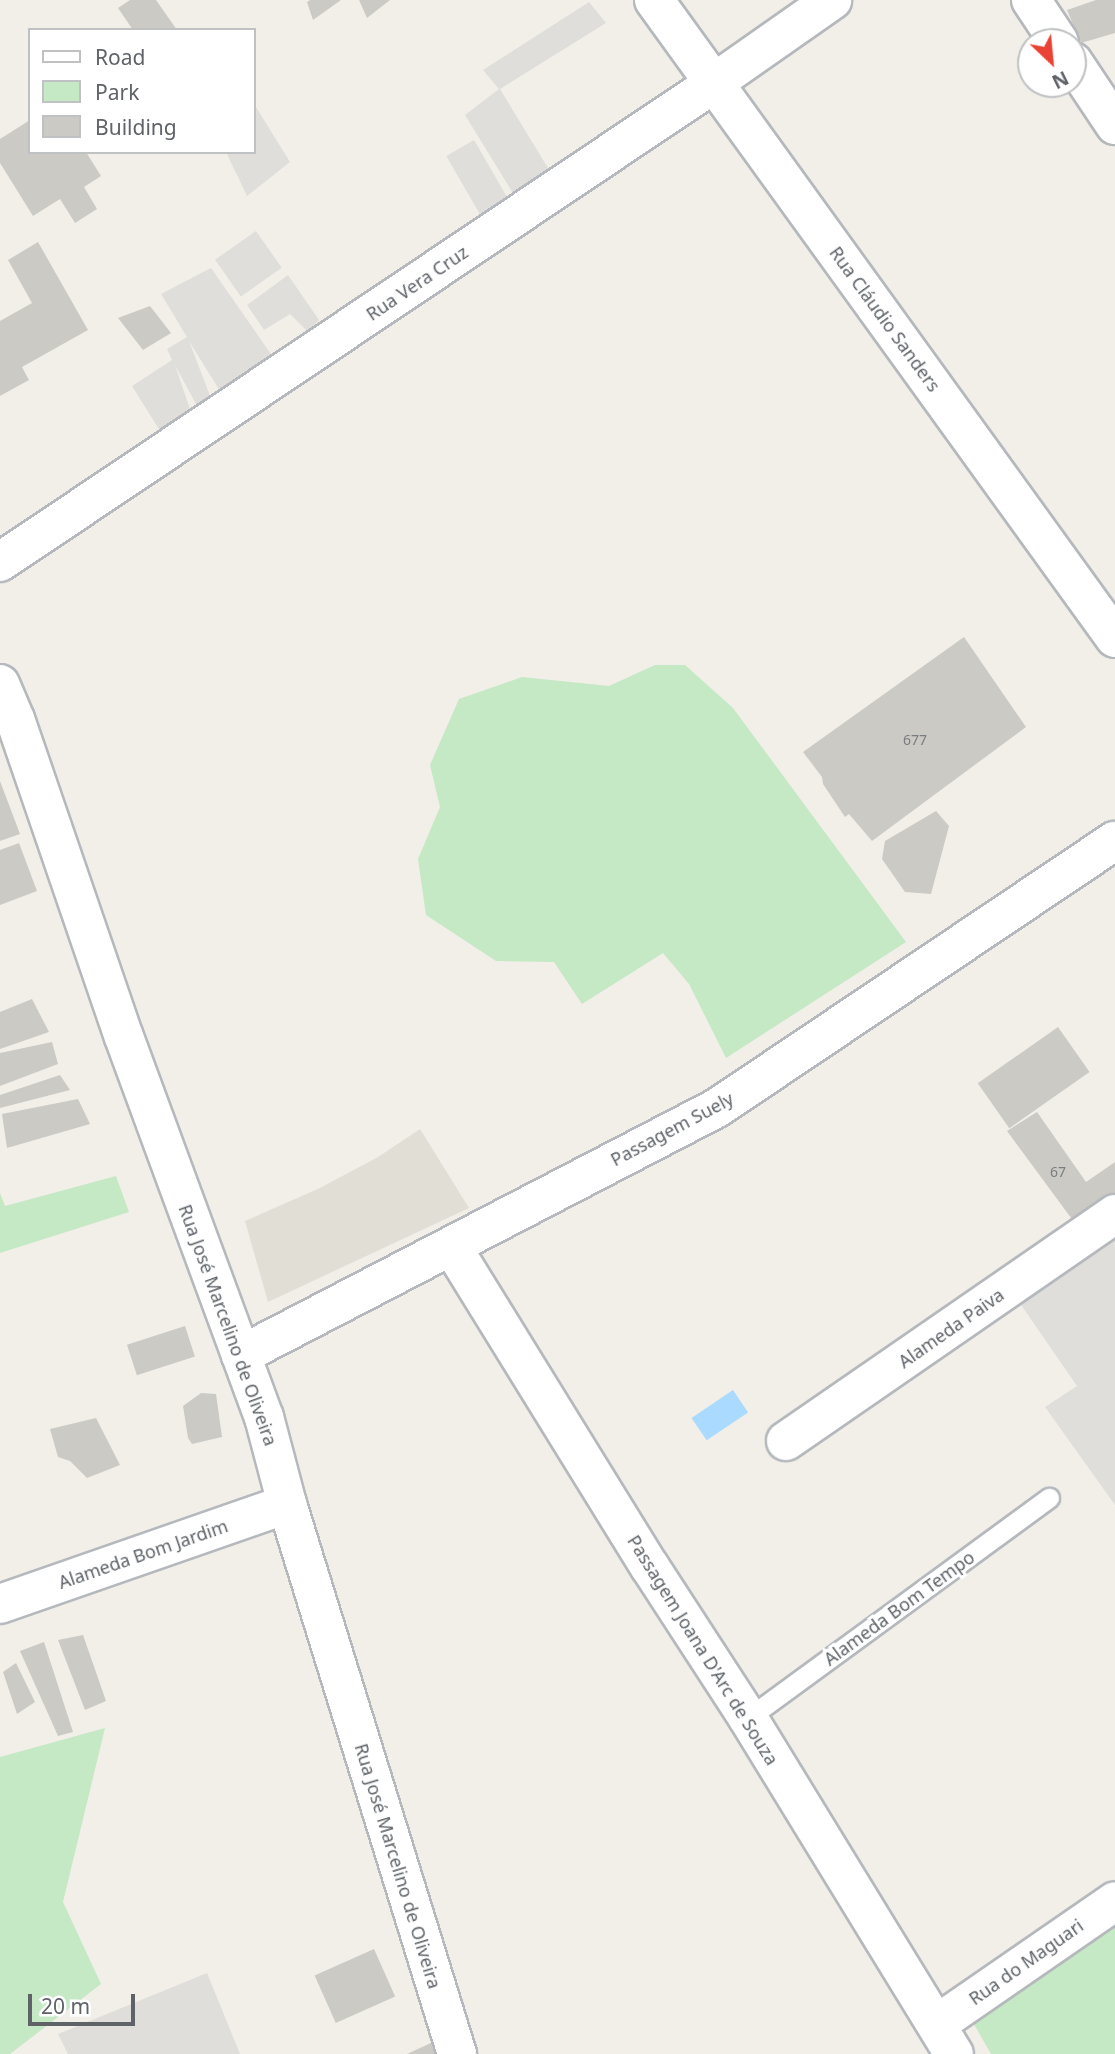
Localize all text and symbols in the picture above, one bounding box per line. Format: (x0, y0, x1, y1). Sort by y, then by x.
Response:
legend (28, 28, 256, 154)
north arrow (1017, 28, 1087, 98)
text: Road (95, 43, 145, 71)
text: N (1048, 65, 1073, 95)
text: Park (95, 78, 139, 106)
text: Building (95, 113, 177, 141)
street label: Rua Vera Cruz (362, 241, 472, 325)
street label: Rua Cláudio Sanders (825, 242, 945, 396)
house number: 677 (903, 732, 927, 748)
street label: Passagem Suely (607, 1088, 737, 1170)
house number: 67 (1050, 1164, 1066, 1180)
street label: Rua José Marcelino de Oliveira (174, 1202, 282, 1448)
street label: Alameda Paiva (894, 1284, 1008, 1372)
street label: Alameda Bom Jardim (55, 1515, 231, 1593)
street label: Passagem Joana D'Arc de Souza (623, 1531, 783, 1769)
street label: Alameda Bom Tempo (819, 1546, 979, 1670)
street label: Rua José Marcelino de Oliveira (350, 1741, 446, 1991)
street label: Rua do Maguari (965, 1915, 1087, 2009)
scale bar (32, 1980, 138, 2024)
text: 20 m (41, 1992, 90, 2020)

